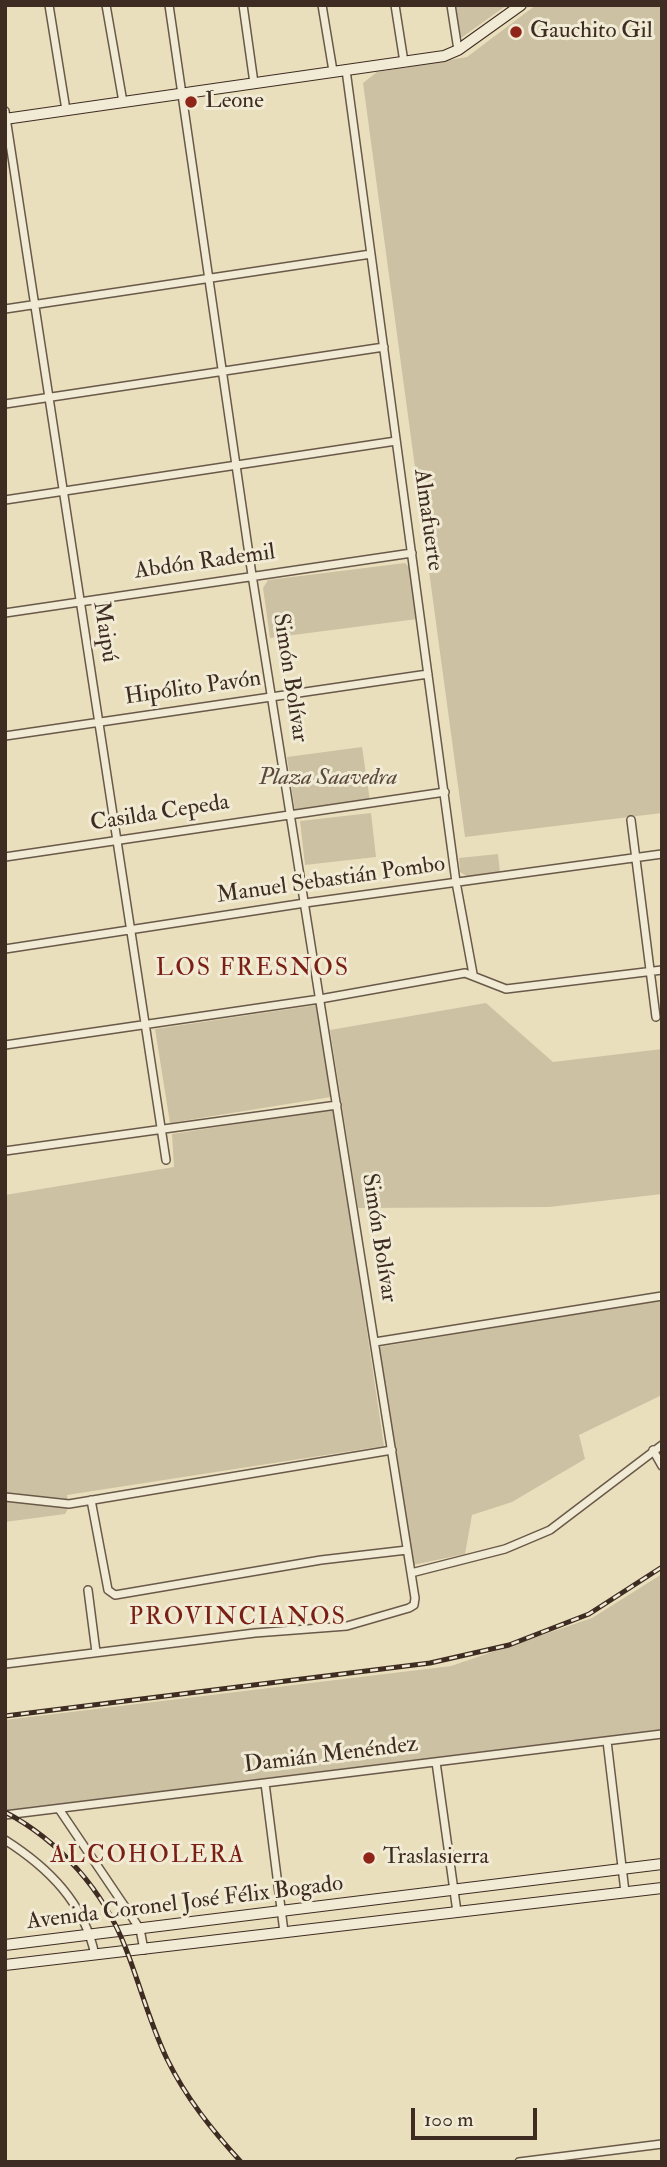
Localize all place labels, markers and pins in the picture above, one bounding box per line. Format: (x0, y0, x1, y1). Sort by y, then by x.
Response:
place label: Gauchito Gil (530, 18, 653, 46)
marker: Gauchito Gil (508, 24, 524, 40)
place label: Leone (205, 88, 264, 116)
marker: Leone (183, 94, 199, 110)
place label: Traslasierra (383, 1844, 489, 1872)
marker: Traslasierra (361, 1850, 377, 1866)

